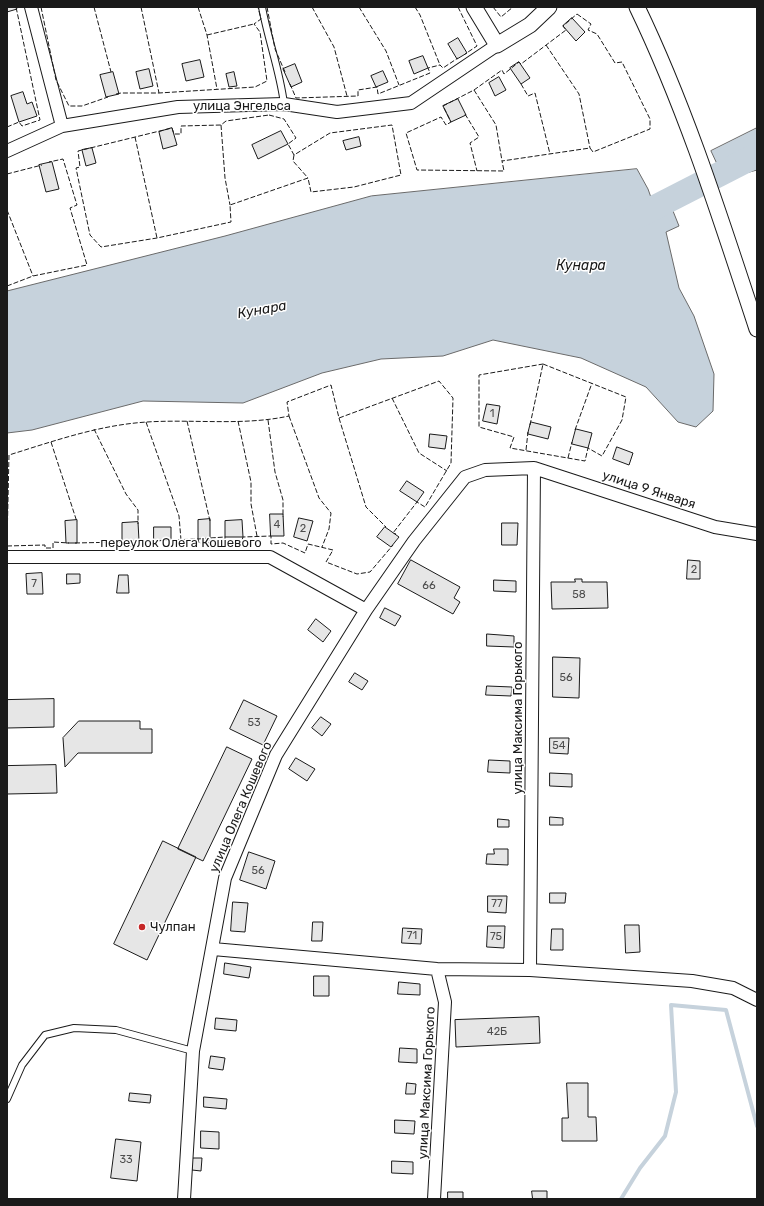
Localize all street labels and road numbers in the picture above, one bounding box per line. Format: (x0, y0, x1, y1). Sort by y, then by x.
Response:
street label: улица Энгельса (193, 98, 291, 114)
street label: улица 9 Января (600, 468, 698, 512)
street label: переулок Олега Кошевого (100, 535, 262, 551)
street label: улица Максима Горького (510, 642, 526, 794)
street label: улица Олега Кошевого (206, 739, 276, 875)
street label: улица Максима Горького (415, 1006, 439, 1160)

